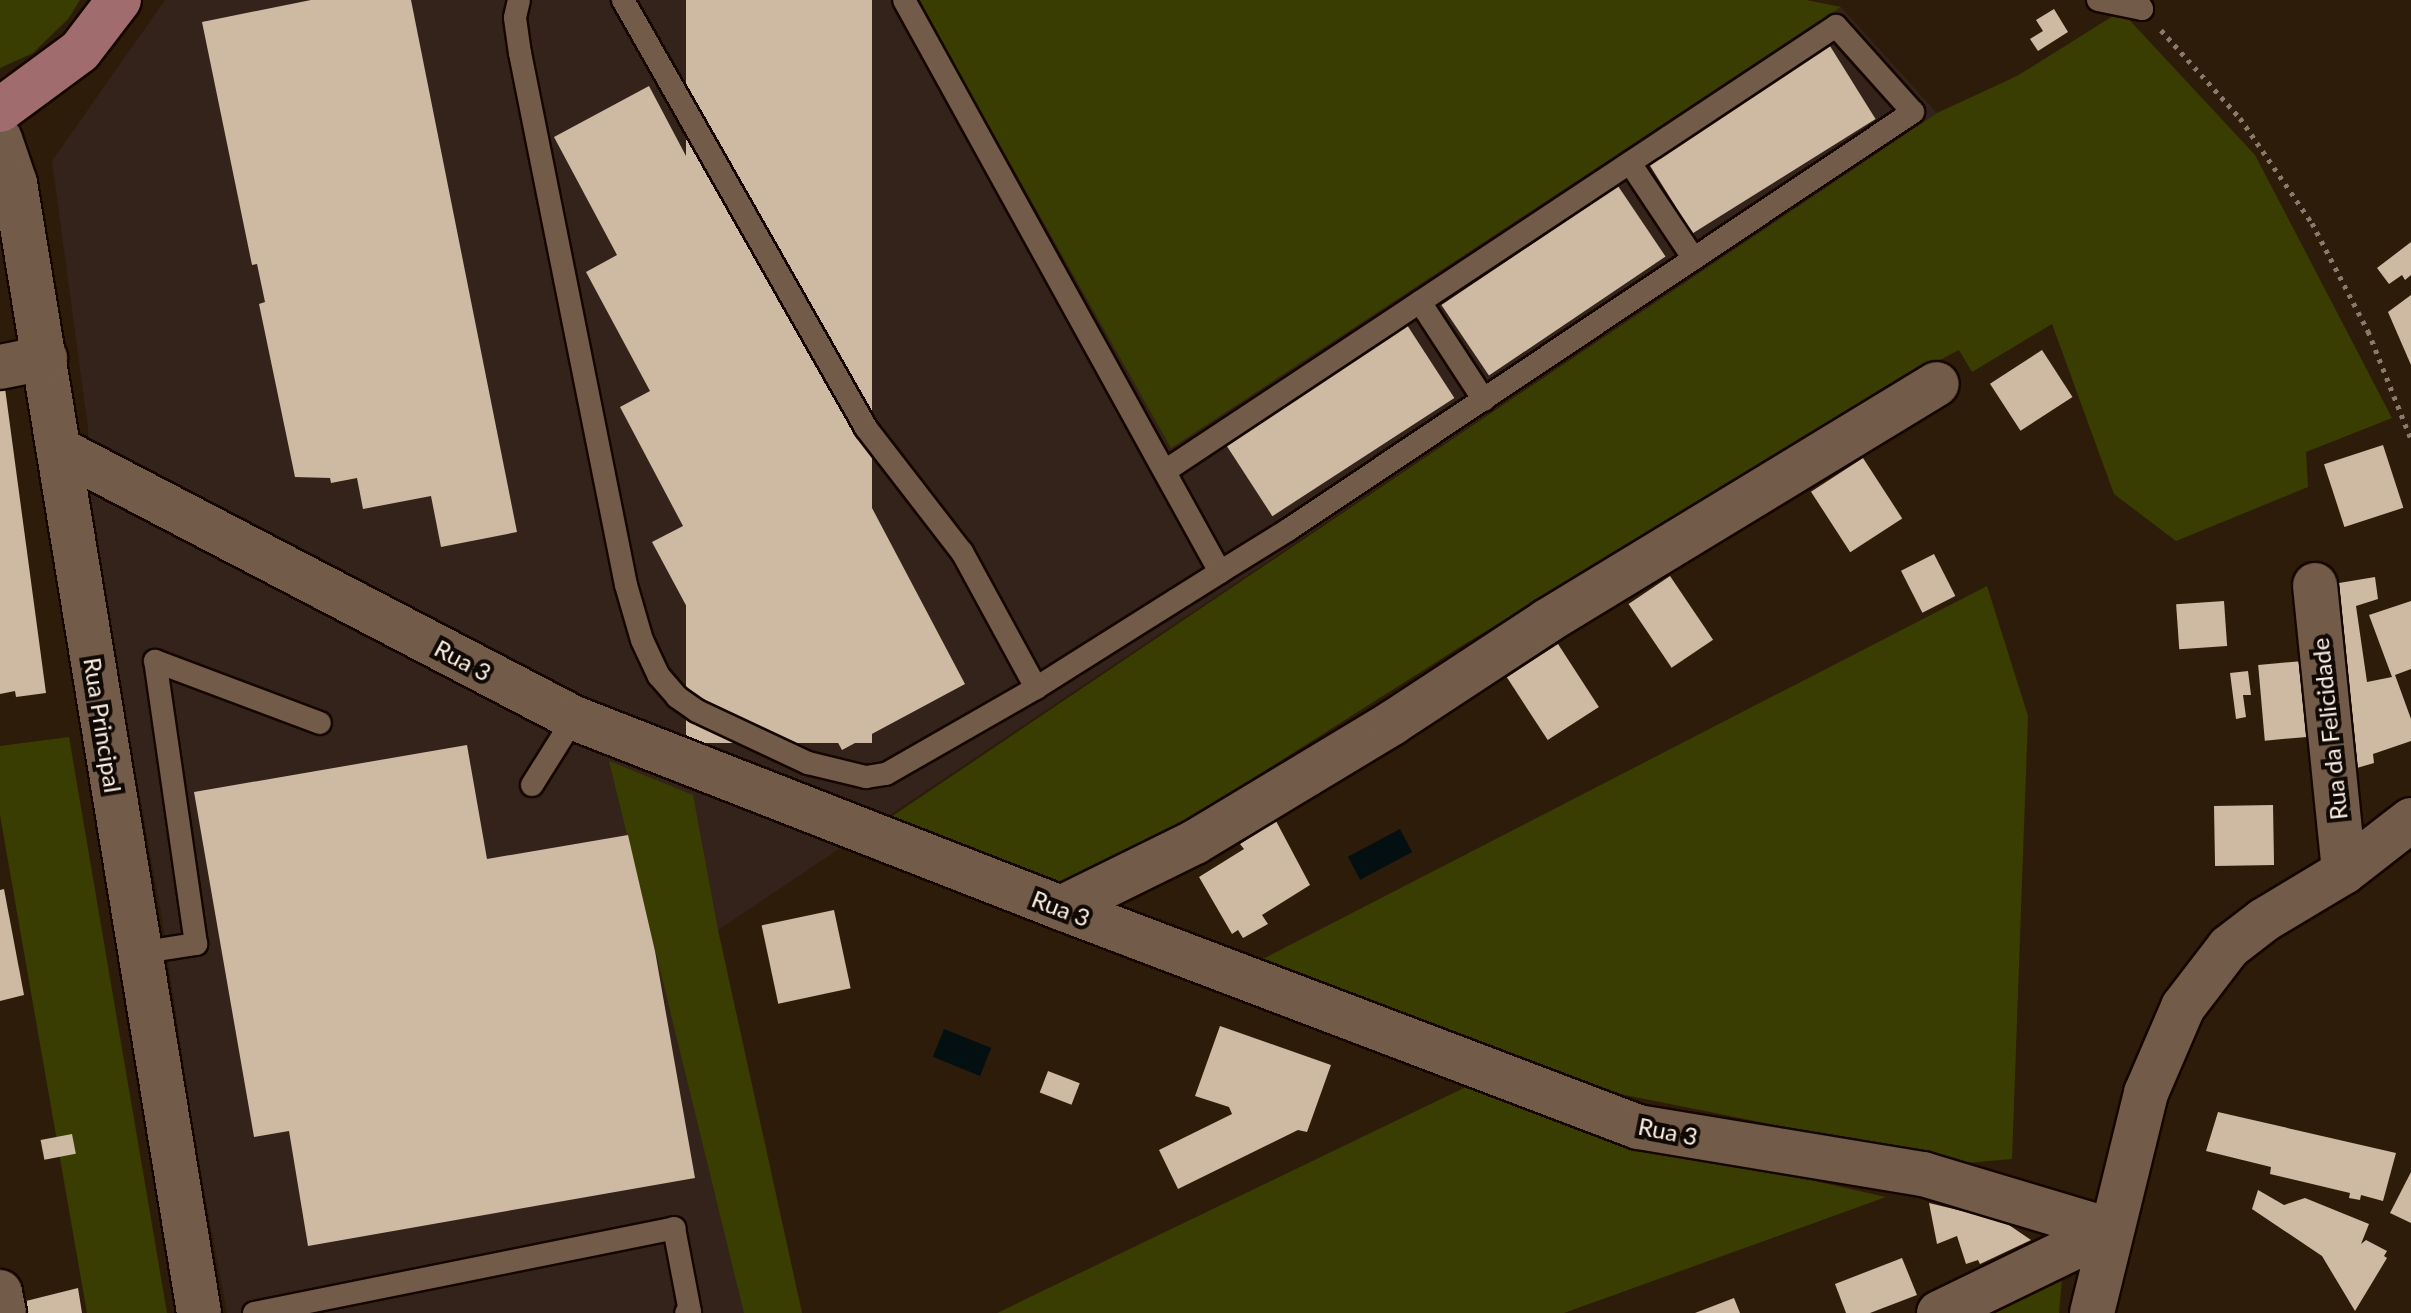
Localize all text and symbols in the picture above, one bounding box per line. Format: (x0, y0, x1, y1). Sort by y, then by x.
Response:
street label: Rua 3 (430, 633, 496, 687)
street label: Rua da Felicidade (2305, 637, 2353, 821)
street label: Rua Principal (78, 655, 128, 795)
street label: Rua 3 (1028, 884, 1094, 932)
street label: Rua 3 (1636, 1111, 1700, 1151)

